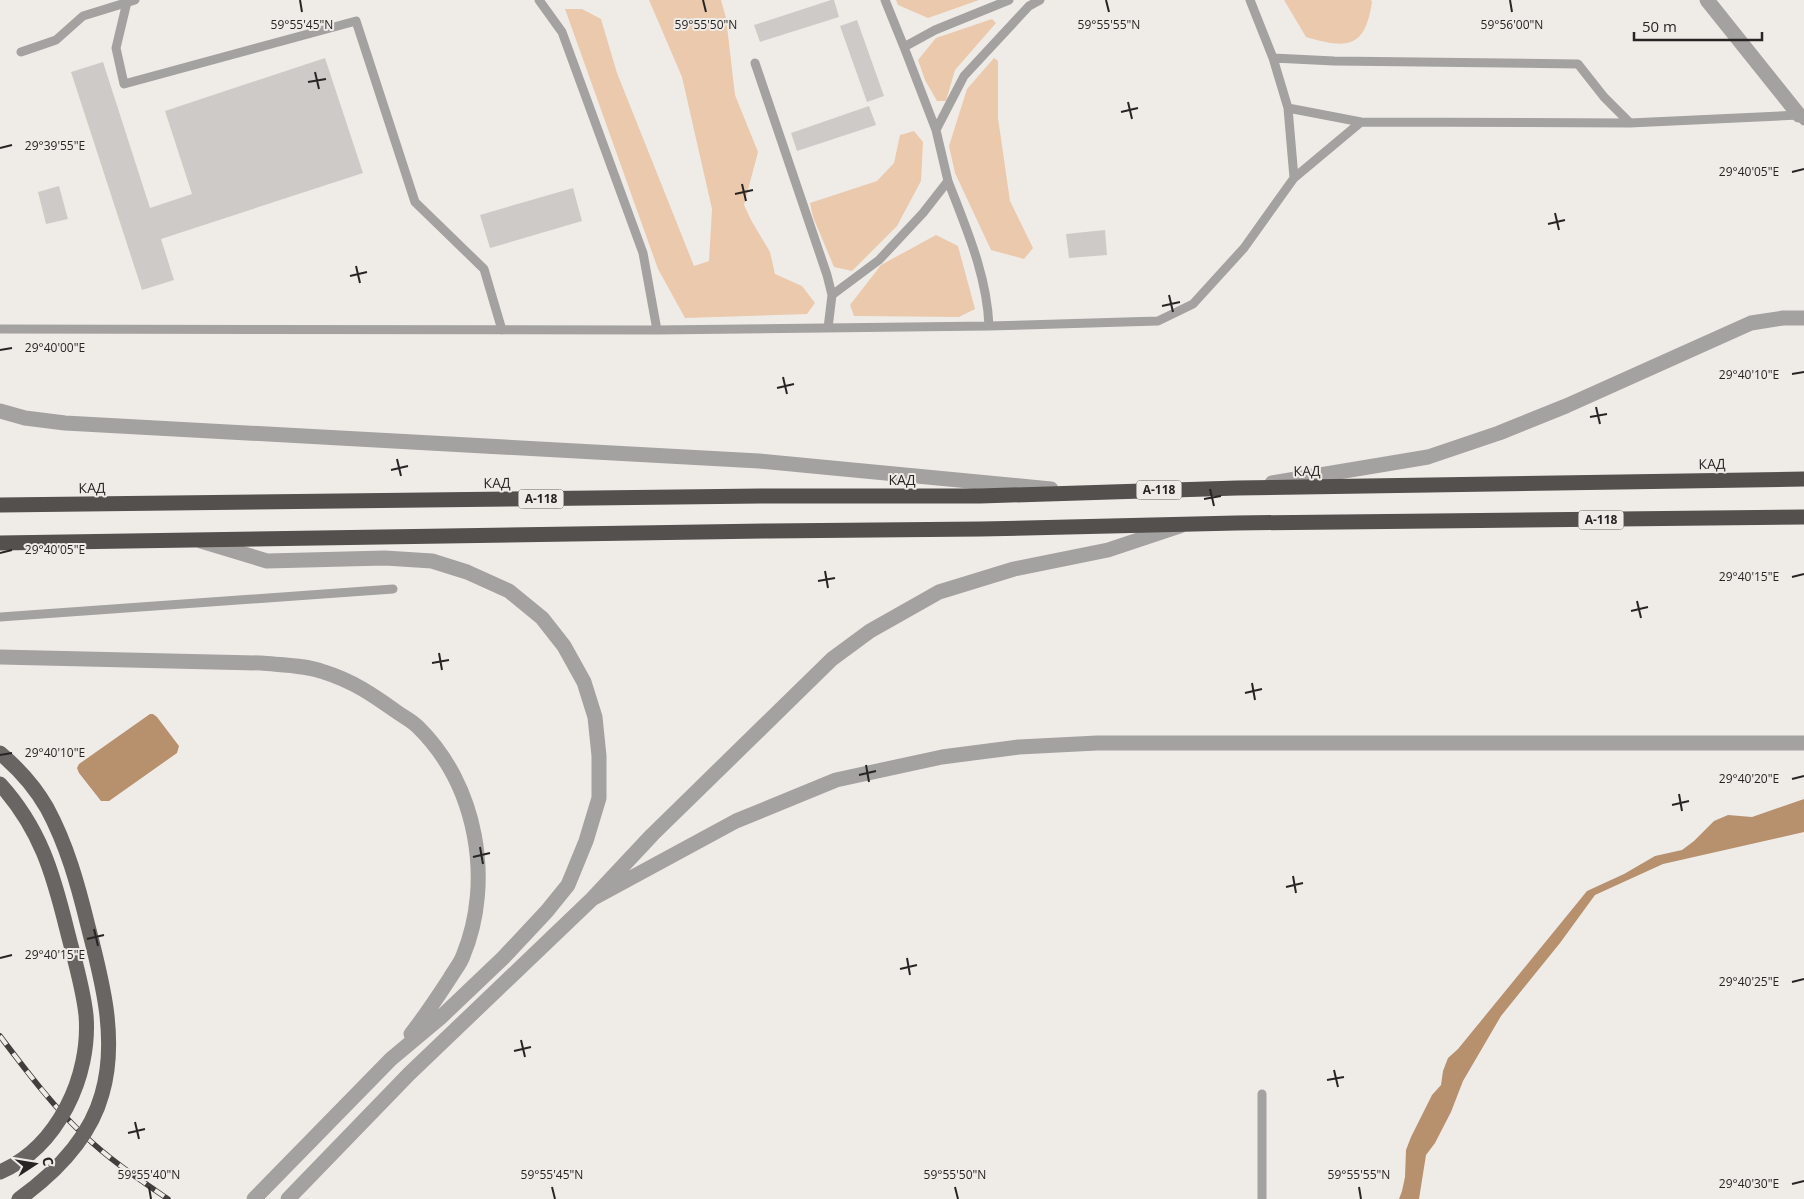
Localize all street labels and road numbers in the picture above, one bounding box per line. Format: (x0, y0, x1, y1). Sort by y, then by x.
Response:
street label: КАД (1698, 454, 1726, 473)
street label: КАД (1293, 461, 1321, 480)
street label: КАД (889, 470, 916, 489)
street label: КАД (483, 473, 511, 492)
street label: КАД (78, 478, 106, 497)
road number: А-118 (1136, 480, 1182, 500)
road number: А-118 (518, 489, 564, 508)
road number: А-118 (1578, 510, 1624, 530)

